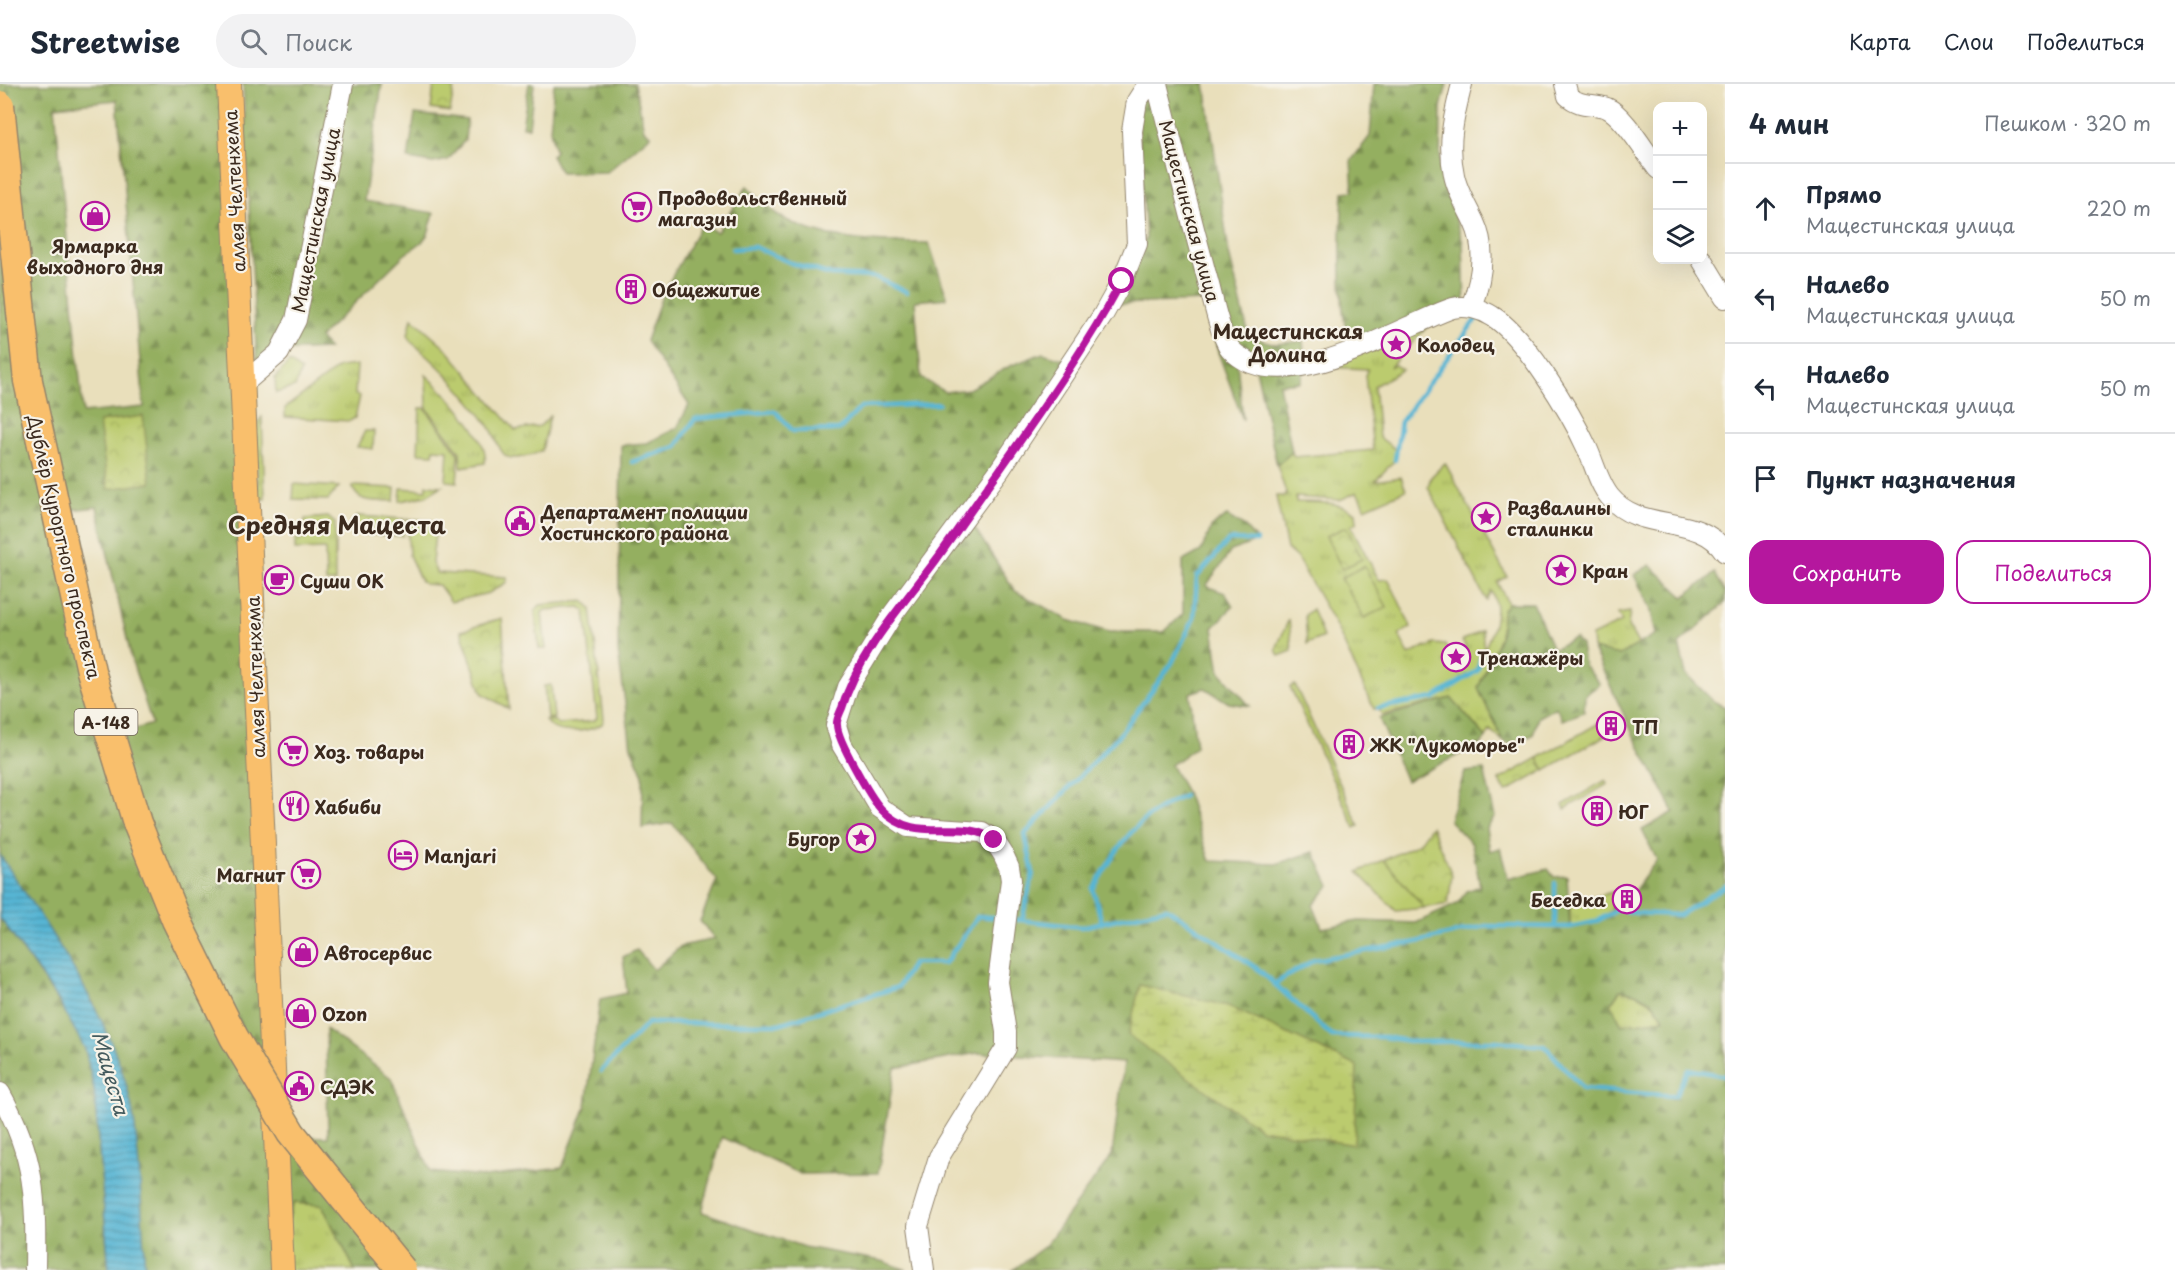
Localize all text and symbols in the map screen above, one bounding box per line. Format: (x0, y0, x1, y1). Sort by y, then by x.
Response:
search box (216, 14, 636, 68)
text: Streetwise (30, 20, 180, 63)
icon: search (237, 25, 270, 58)
text: Поиск (285, 25, 352, 58)
text: Карта (1849, 25, 1911, 57)
text: Слои (1944, 25, 1994, 57)
text: Поделиться (2027, 25, 2145, 57)
map controls (1653, 102, 1707, 264)
button: + (1653, 102, 1707, 156)
text: 4 мин (1749, 104, 1830, 143)
text: Пешком · 320 m (1984, 108, 2151, 138)
street label: аллея Челтенхема (216, 109, 252, 273)
street label: Мацестинская улица (1153, 117, 1228, 306)
street label: Мацестинская улица (284, 124, 346, 315)
button: − (1653, 156, 1707, 210)
text: Прямо (1806, 177, 1881, 210)
place label: Продовольственный магазин (658, 184, 847, 232)
supermarket icon: Продовольственный магазин (621, 191, 653, 223)
icon: ahead (1749, 192, 1782, 225)
text: 220 m (2087, 193, 2151, 223)
shop icon: Ярмарка выходного дня (79, 200, 111, 232)
button: layers (1653, 210, 1707, 264)
text: Мацестинская улица (1806, 210, 2015, 240)
place label: Ярмарка выходного дня (27, 232, 164, 280)
route start (1108, 267, 1134, 293)
text: Налево (1806, 267, 1889, 300)
building icon: Общежитие (615, 273, 647, 305)
place label: Общежитие (652, 276, 760, 303)
icon: left (1749, 282, 1782, 315)
text: 50 m (2099, 283, 2151, 313)
text: Мацестинская улица (1806, 300, 2015, 330)
district label: Мацестинская Долина (1213, 316, 1363, 369)
place icon: Колодец (1380, 328, 1412, 360)
place label: Колодец (1417, 331, 1495, 358)
text: Налево (1806, 357, 1889, 390)
icon: left (1749, 372, 1782, 405)
text: 50 m (2099, 373, 2151, 403)
text: Мацестинская улица (1806, 390, 2015, 420)
street label: Дублёр Курортного проспекта (21, 411, 109, 682)
icon: arrive (1749, 462, 1782, 495)
text: Пункт назначения (1806, 462, 2016, 495)
place label: Развалины сталинки (1507, 494, 1611, 542)
place label: Департамент полиции Хостинского района (540, 498, 748, 546)
place icon: Развалины сталинки (1470, 501, 1502, 533)
public building icon: Департамент полиции Хостинского района (504, 505, 536, 537)
district label: Средняя Мацеста (228, 506, 447, 542)
button: Сохранить (1749, 540, 1944, 604)
button: Поделиться (1956, 540, 2151, 604)
place icon: Кран (1545, 554, 1577, 586)
place label: Кран (1582, 557, 1629, 584)
cafe icon: Суши ОК (263, 564, 295, 596)
place label: Суши ОК (300, 567, 384, 594)
street label: аллея Челтенхема (239, 595, 271, 759)
place icon: Тренажёры (1440, 641, 1472, 673)
place label: Тренажёры (1477, 644, 1583, 671)
road number: А-148 (74, 709, 138, 735)
building icon: ТП (1595, 710, 1627, 742)
place label: ТП (1632, 713, 1659, 740)
building icon: ЖК "Лукоморье" (1333, 728, 1365, 760)
place label: ЖК "Лукоморье" (1369, 731, 1525, 758)
supermarket icon: Хоз. товары (277, 735, 309, 767)
place label: Хоз. товары (313, 738, 424, 765)
restaurant icon: Хабиби (278, 790, 310, 822)
place label: Хабиби (315, 793, 382, 820)
building icon: ЮГ (1581, 795, 1613, 827)
place label: ЮГ (1618, 798, 1650, 825)
place icon: Бугор (845, 822, 877, 854)
place label: Бугор (787, 825, 840, 852)
route end (980, 826, 1006, 852)
hotel icon: Manjari (387, 839, 419, 871)
place label: Manjari (424, 842, 496, 869)
supermarket icon: Магнит (290, 858, 322, 890)
place label: Магнит (217, 861, 286, 888)
building icon: Беседка (1611, 883, 1643, 915)
place label: Беседка (1531, 886, 1606, 913)
shop icon: Автосервис (287, 936, 319, 968)
place label: Автосервис (324, 939, 432, 966)
shop icon: Ozon (285, 997, 317, 1029)
place label: Ozon (322, 1000, 367, 1027)
water label: Мацеста (85, 1027, 138, 1119)
public building icon: СДЭК (283, 1070, 315, 1102)
place label: СДЭК (320, 1073, 375, 1100)

